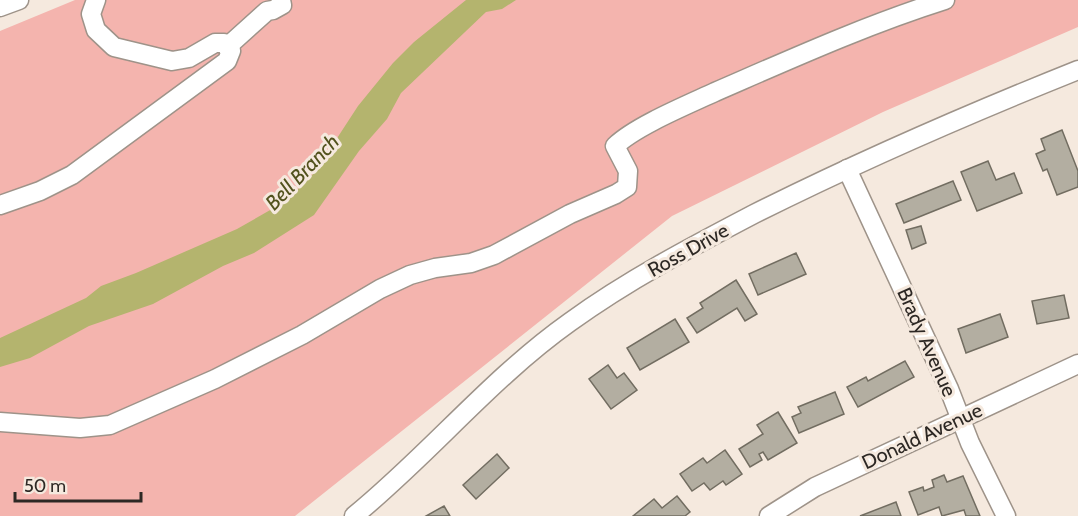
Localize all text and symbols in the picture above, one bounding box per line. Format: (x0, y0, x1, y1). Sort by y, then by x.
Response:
water label: Bell Branch (260, 129, 344, 215)
street label: Ross Drive (643, 218, 733, 282)
street label: Brady Avenue (892, 284, 962, 400)
street label: Donald Avenue (858, 398, 986, 474)
scale bar (15, 465, 141, 503)
text: 50 m (24, 475, 66, 497)

